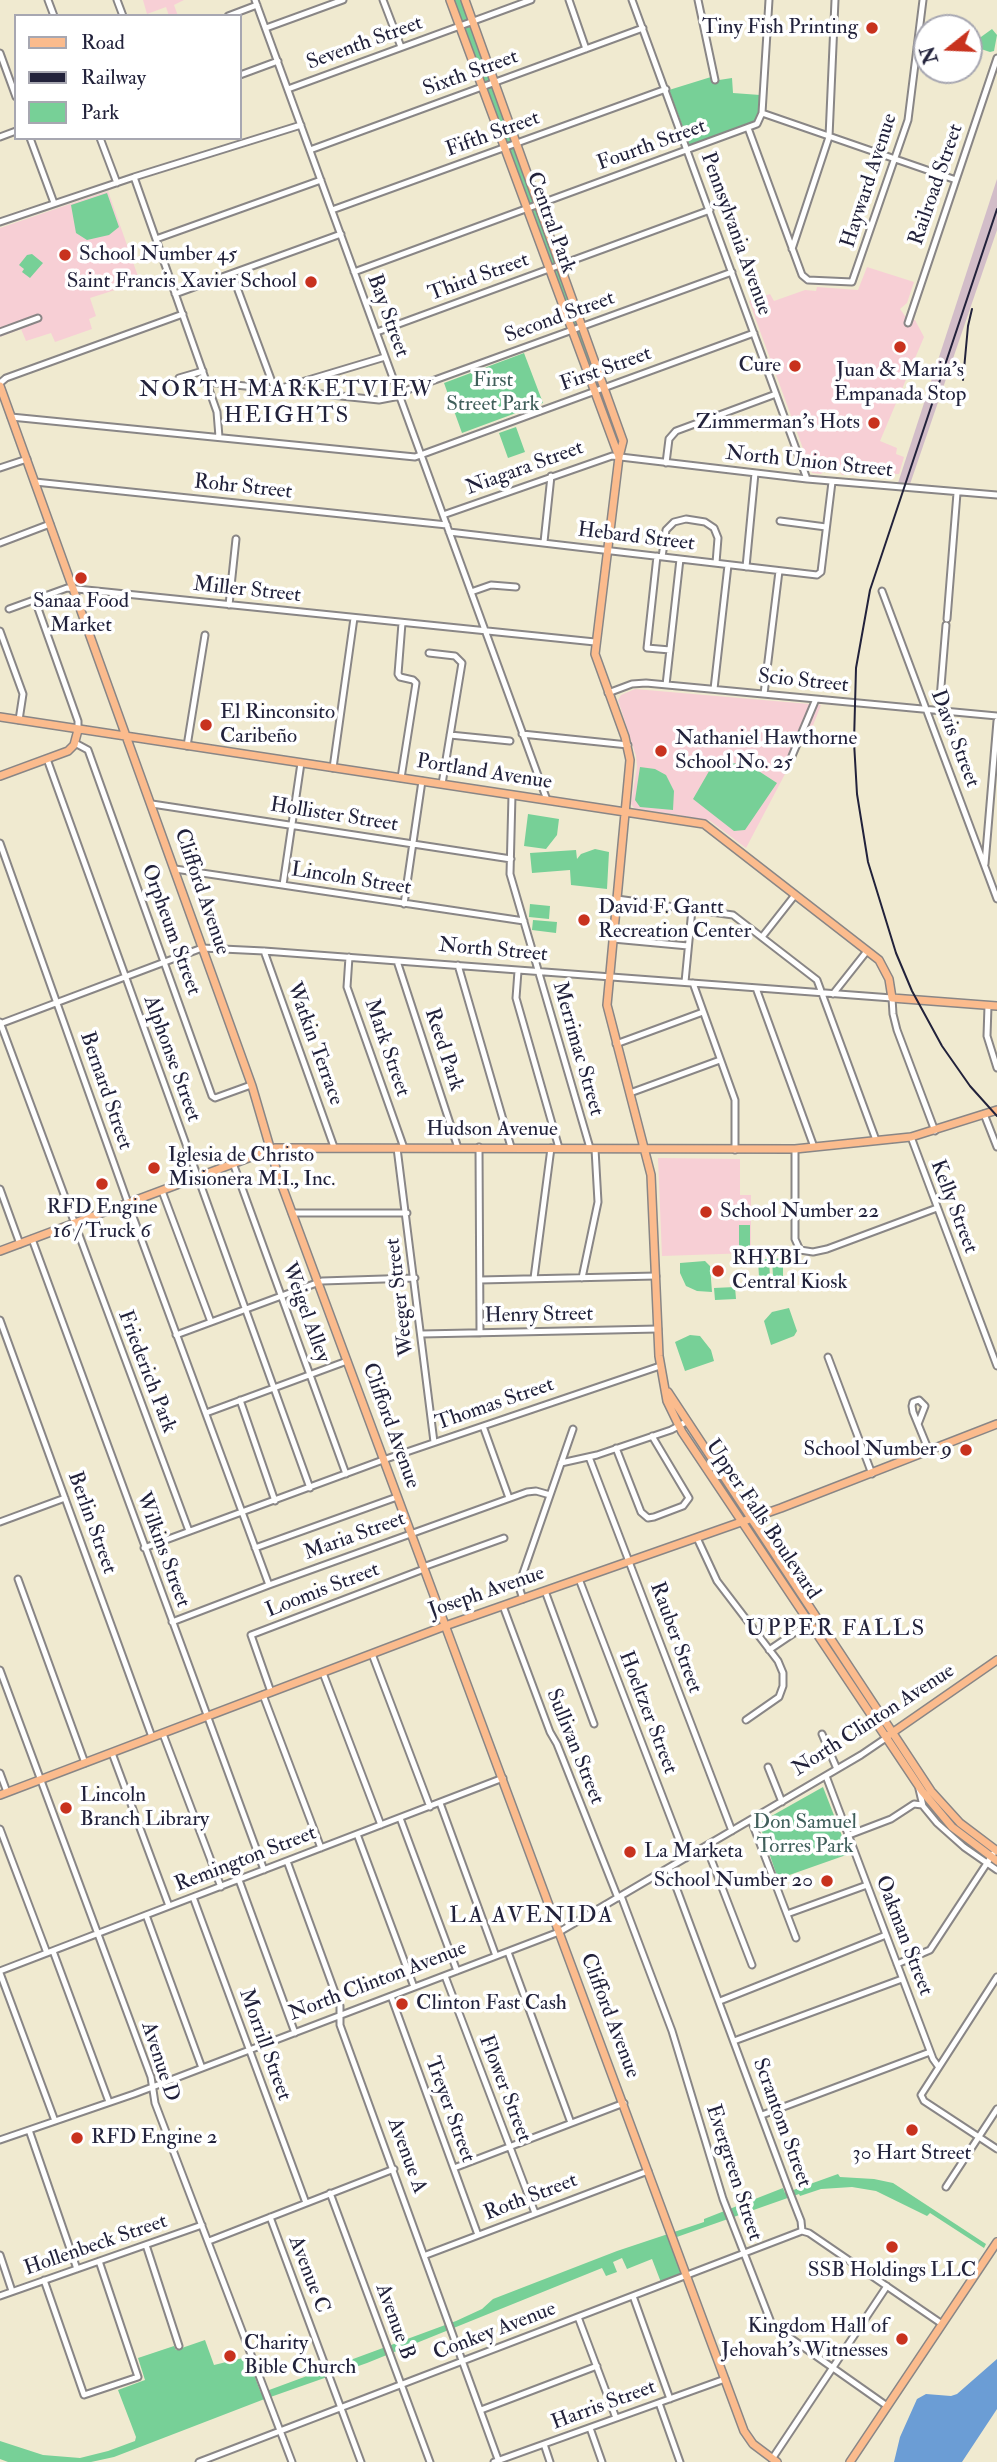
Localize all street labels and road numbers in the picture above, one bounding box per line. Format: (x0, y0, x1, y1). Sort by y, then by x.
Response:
street label: Seventh Street (304, 11, 426, 77)
street label: Sixth Street (420, 45, 522, 103)
street label: Fifth Street (443, 106, 543, 164)
street label: Hayward Avenue (836, 111, 904, 251)
street label: Fourth Street (594, 115, 710, 177)
street label: Railroad Street (904, 121, 970, 249)
street label: Pennsylvania Avenue (694, 149, 776, 319)
street label: Central Park (520, 169, 580, 277)
street label: Third Street (425, 248, 533, 308)
street label: Bay Street (360, 271, 414, 361)
street label: Second Street (502, 286, 618, 350)
street label: First Street (557, 342, 655, 398)
street label: Niagara Street (463, 436, 587, 502)
street label: North Union Street (724, 442, 894, 484)
street label: Rohr Street (193, 470, 293, 506)
street label: Hebard Street (576, 518, 696, 558)
street label: Miller Street (192, 573, 302, 609)
street label: Scio Street (757, 665, 849, 699)
street label: Davis Street (924, 687, 984, 791)
street label: Portland Avenue (414, 750, 554, 796)
street label: Hollister Street (268, 793, 400, 839)
street label: Clifford Avenue (168, 826, 234, 958)
street label: Lincoln Street (289, 858, 413, 902)
street label: Orpheum Street (135, 861, 205, 999)
street label: North Street (438, 934, 548, 968)
street label: Watkin Terrace (280, 979, 348, 1109)
street label: Merrimac Street (546, 979, 608, 1119)
street label: Alphonse Street (137, 993, 205, 1125)
street label: Mark Street (358, 996, 414, 1100)
street label: Reed Park (418, 1005, 468, 1095)
street label: Bernard Street (73, 1029, 137, 1153)
street label: Hudson Avenue (426, 1117, 558, 1143)
street label: Kelly Street (924, 1157, 982, 1257)
street label: Weeger Street (381, 1236, 421, 1358)
street label: Weigel Alley (275, 1259, 335, 1367)
street label: Henry Street (484, 1302, 594, 1330)
street label: Friederich Park (111, 1307, 181, 1437)
street label: Clifford Avenue (356, 1360, 424, 1492)
street label: Thomas Street (432, 1373, 558, 1437)
street label: Upper Falls Boulevard (699, 1435, 825, 1605)
street label: Berlin Street (61, 1468, 121, 1578)
street label: Wilkins Street (129, 1489, 195, 1611)
street label: Maria Street (301, 1507, 409, 1567)
street label: Loomis Street (263, 1558, 383, 1624)
street label: Joseph Avenue (426, 1561, 548, 1625)
street label: Rauber Street (643, 1579, 707, 1697)
street label: Hoeltzer Street (612, 1648, 682, 1778)
street label: North Clinton Avenue (788, 1659, 960, 1783)
street label: Sullivan Street (539, 1686, 609, 1808)
street label: Remington Street (172, 1821, 320, 1899)
street label: Oakman Street (869, 1872, 937, 2000)
street label: North Clinton Avenue (286, 1936, 470, 2028)
street label: Clifford Avenue (574, 1950, 644, 2082)
street label: Morrill Street (232, 1986, 296, 2104)
street label: Avenue D (134, 2019, 184, 2105)
street label: Flower Street (472, 2032, 536, 2146)
street label: Treyer Street (418, 2054, 480, 2166)
street label: Scrantom Street (746, 2055, 816, 2191)
street label: Evergreen Street (699, 2102, 767, 2244)
street label: Avenue A (381, 2115, 431, 2197)
street label: Roth Street (481, 2169, 581, 2227)
street label: Hollenbeck Street (21, 2210, 171, 2282)
street label: Avenue C (282, 2233, 334, 2317)
street label: Avenue B (369, 2281, 419, 2363)
street label: Conkey Avenue (430, 2297, 560, 2367)
street label: Harris Street (548, 2375, 660, 2437)

